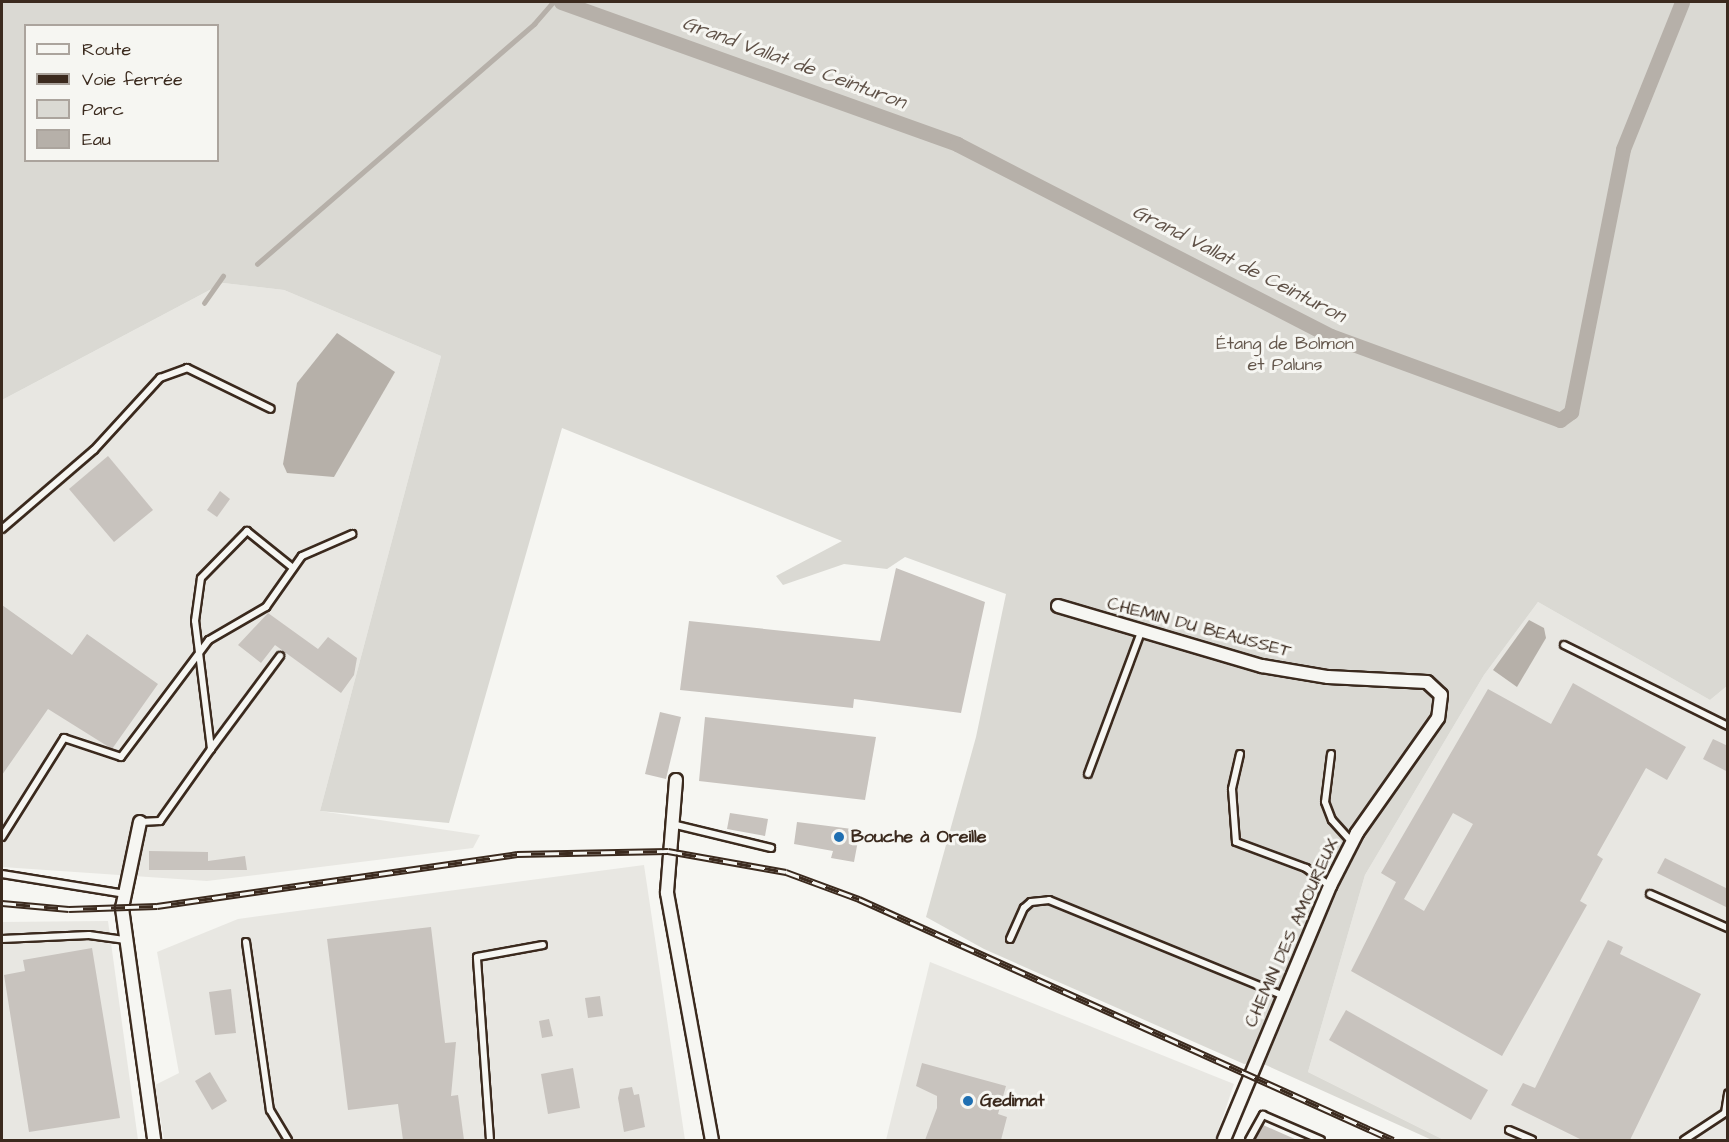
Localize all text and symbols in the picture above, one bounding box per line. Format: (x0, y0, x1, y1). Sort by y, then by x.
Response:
water label: Grand Vallat de Ceinturon (679, 11, 909, 115)
legend (24, 24, 219, 162)
text: Route (82, 37, 131, 62)
text: Voie ferrée (82, 67, 183, 92)
text: Parc (82, 97, 124, 122)
text: Eau (82, 127, 111, 152)
water label: Grand Vallat de Ceinturon (1128, 200, 1350, 328)
park label: Étang de Bolmon et Paluns (1216, 334, 1354, 376)
street label: CHEMIN DU BEAUSSET (1105, 593, 1293, 663)
place label: Bouche à Oreille (851, 826, 987, 848)
marker: Bouche à Oreille (832, 830, 846, 844)
street label: CHEMIN DES AMOUREUX (1241, 835, 1343, 1031)
place label: Gedimat (980, 1090, 1045, 1112)
marker: Gedimat (961, 1094, 975, 1108)

